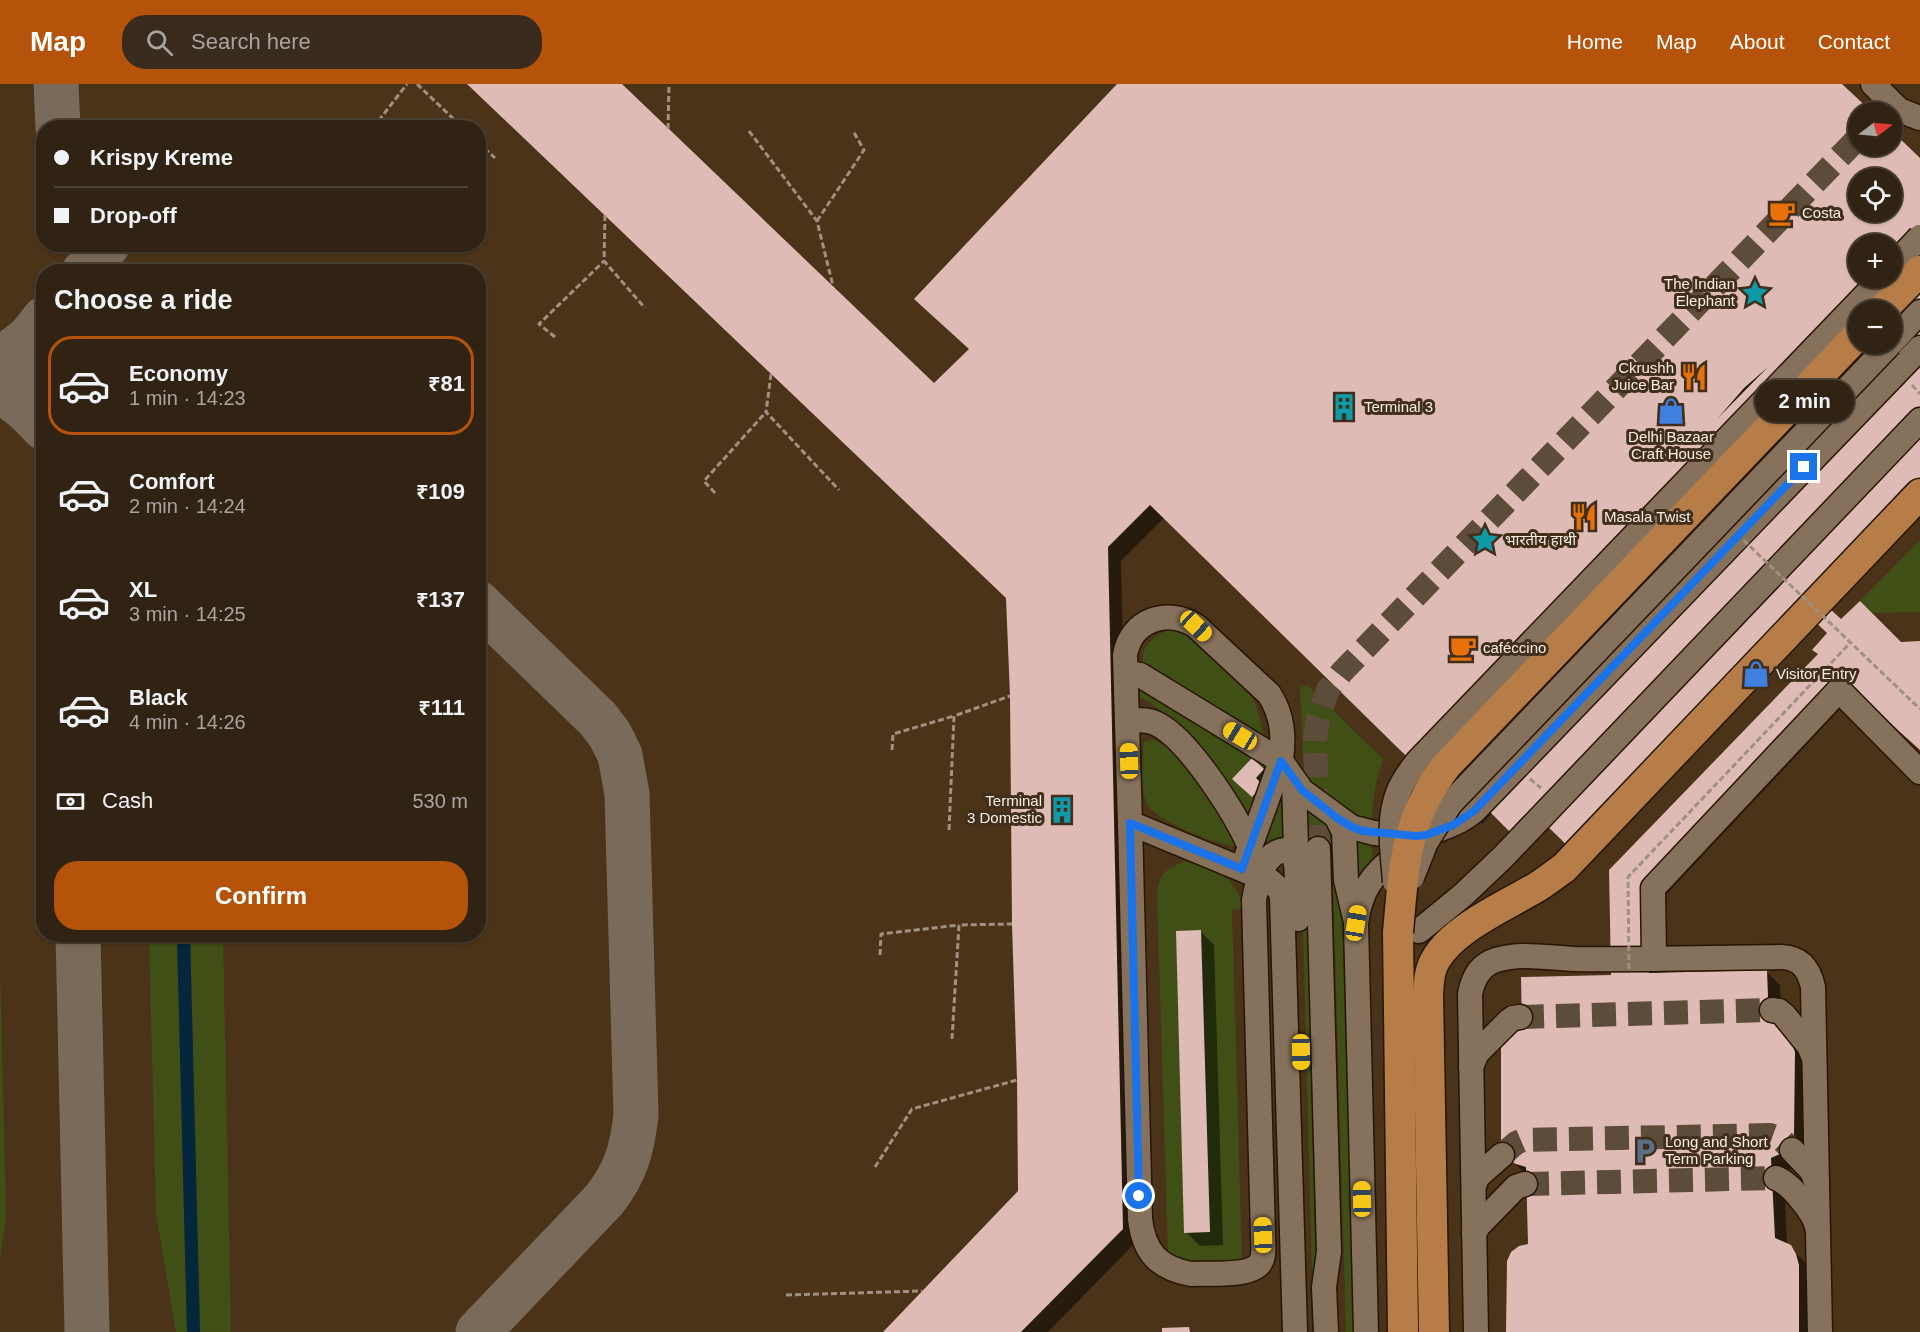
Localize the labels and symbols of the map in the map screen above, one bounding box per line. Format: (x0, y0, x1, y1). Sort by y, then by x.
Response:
north arrow (1848, 102, 1902, 156)
cafe icon: Costa (1767, 198, 1797, 228)
place label: Costa (1802, 204, 1842, 221)
place label: The Indian Elephant (1664, 275, 1736, 309)
place icon: The Indian Elephant (1740, 278, 1770, 308)
place label: Ckrushh Juice Bar (1611, 359, 1674, 393)
restaurant icon: Ckrushh Juice Bar (1679, 362, 1709, 392)
callout: 2 min (1754, 380, 1854, 422)
building icon: Terminal 3 (1329, 392, 1359, 422)
shop icon: Delhi Bazaar Craft House (1656, 396, 1686, 426)
place label: Terminal 3 (1364, 398, 1433, 415)
place label: Delhi Bazaar Craft House (1628, 428, 1714, 462)
route end (1790, 453, 1817, 480)
restaurant icon: Masala Twist (1569, 502, 1599, 532)
place label: Masala Twist (1604, 508, 1691, 525)
place icon: भारतीय हाथी (1470, 525, 1500, 555)
place label: भारतीय हाथी (1505, 531, 1577, 548)
car (1177, 607, 1215, 645)
cafe icon: caféccino (1448, 633, 1478, 663)
place label: caféccino (1483, 639, 1546, 656)
shop icon: Visitor Entry (1741, 659, 1771, 689)
place label: Visitor Entry (1776, 665, 1857, 682)
car (1220, 719, 1260, 753)
car (1119, 743, 1139, 779)
place label: Terminal 3 Domestic (967, 792, 1042, 826)
building icon: Terminal 3 Domestic (1047, 795, 1077, 825)
car (1344, 904, 1368, 942)
car (1292, 1034, 1310, 1070)
place label: Long and Short Term Parking (1665, 1133, 1768, 1167)
parking icon: Long and Short Term Parking (1630, 1136, 1660, 1166)
car (1353, 1181, 1371, 1217)
route start (1125, 1182, 1152, 1209)
car (1253, 1217, 1273, 1253)

